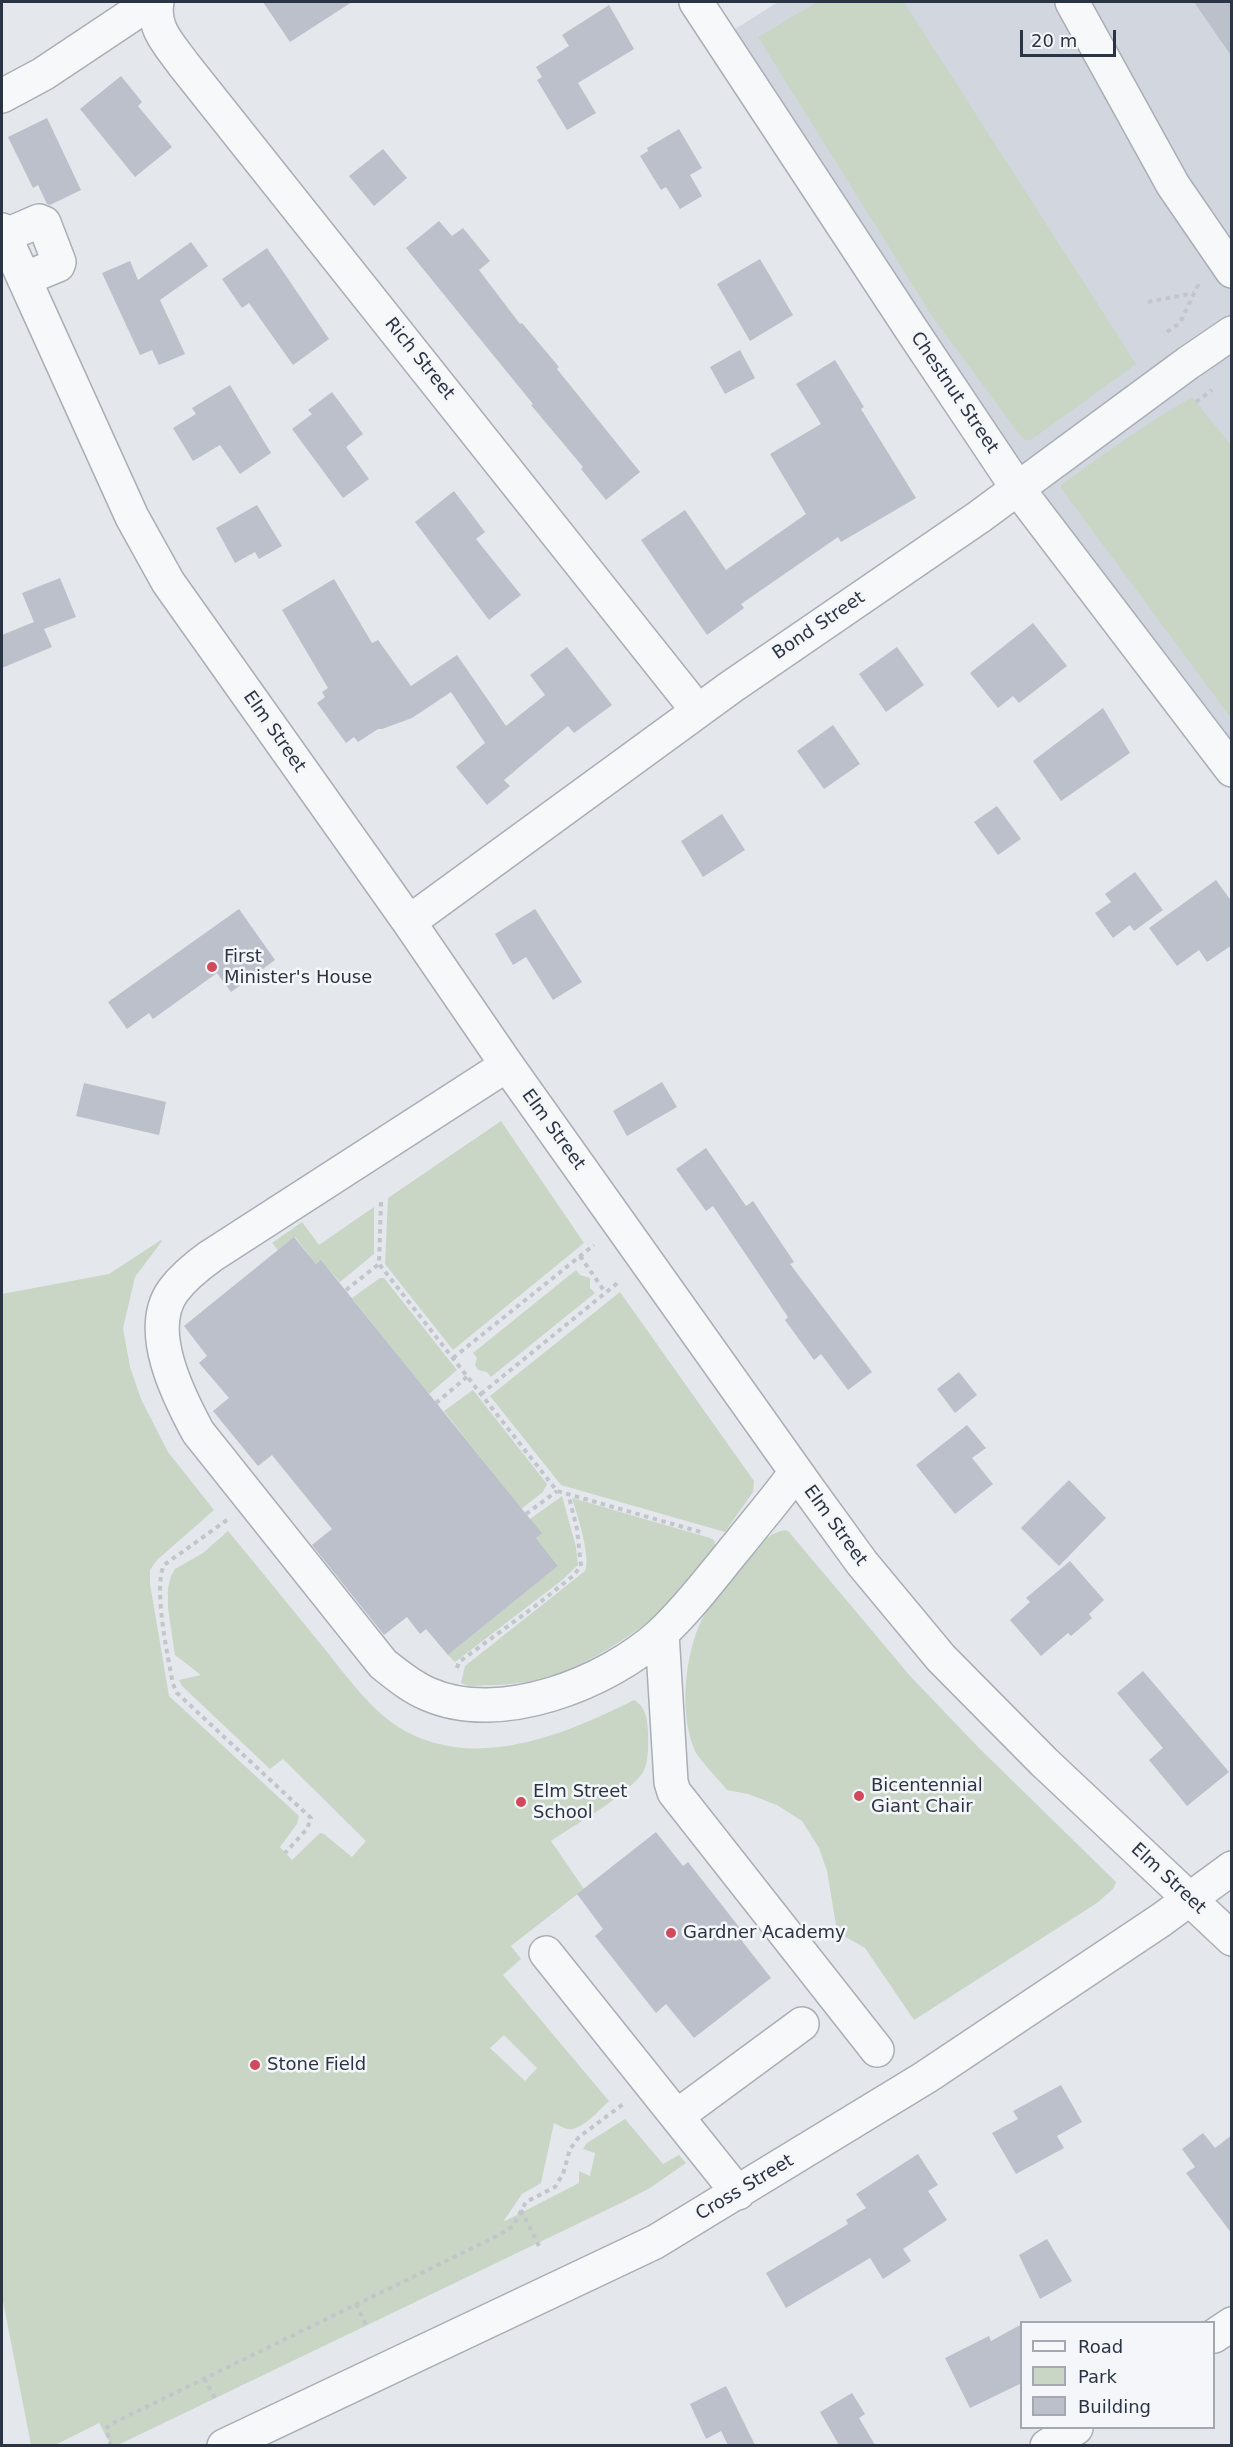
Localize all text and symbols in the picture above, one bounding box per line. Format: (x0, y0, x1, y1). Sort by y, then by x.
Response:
scale bar (1023, 18, 1119, 56)
text: 20 m (1031, 30, 1077, 51)
street label: Rich Street (379, 314, 459, 404)
street label: Chestnut Street (905, 328, 1003, 458)
street label: Bond Street (769, 587, 869, 665)
street label: Elm Street (238, 687, 310, 777)
place label: First Minister's House (224, 946, 372, 988)
marker: First Minister's House (205, 960, 219, 974)
street label: Elm Street (517, 1085, 589, 1175)
street label: Elm Street (799, 1481, 871, 1571)
place label: Bicentennial Giant Chair (871, 1775, 983, 1818)
place label: Elm Street School (533, 1781, 627, 1824)
marker: Bicentennial Giant Chair (852, 1789, 866, 1803)
marker: Elm Street School (514, 1795, 528, 1809)
street label: Elm Street (1126, 1839, 1210, 1919)
place label: Gardner Academy (683, 1922, 846, 1944)
marker: Gardner Academy (664, 1926, 678, 1940)
place label: Stone Field (267, 2054, 366, 2076)
marker: Stone Field (248, 2058, 262, 2072)
street label: Cross Street (692, 2150, 798, 2226)
legend (1020, 2321, 1215, 2429)
text: Road (1078, 2336, 1123, 2357)
text: Park (1078, 2366, 1117, 2387)
text: Building (1078, 2396, 1151, 2417)

